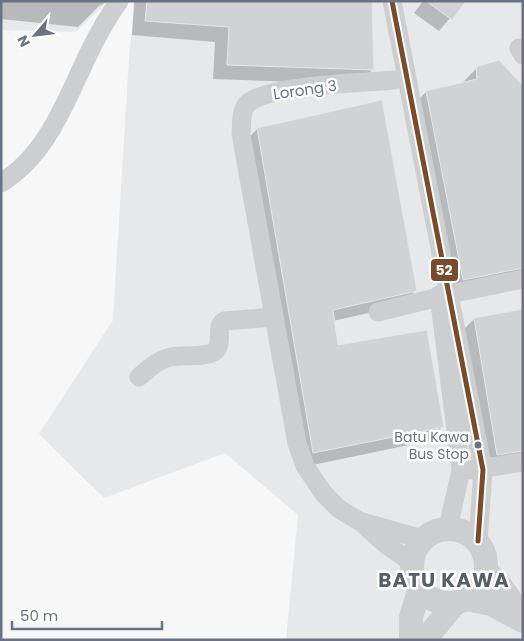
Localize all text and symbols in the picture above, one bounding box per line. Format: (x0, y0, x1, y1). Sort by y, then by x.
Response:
north arrow (10, 10, 60, 60)
text: N (12, 32, 35, 50)
street label: Lorong 3 (272, 75, 338, 104)
line badge: 52 (430, 258, 459, 282)
text: 52 (435, 260, 453, 280)
place label: Batu Kawa Bus Stop (394, 427, 469, 464)
marker: Batu Kawa Bus Stop (473, 440, 483, 450)
district label: BATU KAWA (378, 566, 510, 594)
scale bar (12, 598, 162, 630)
text: 50 m (20, 605, 58, 626)

